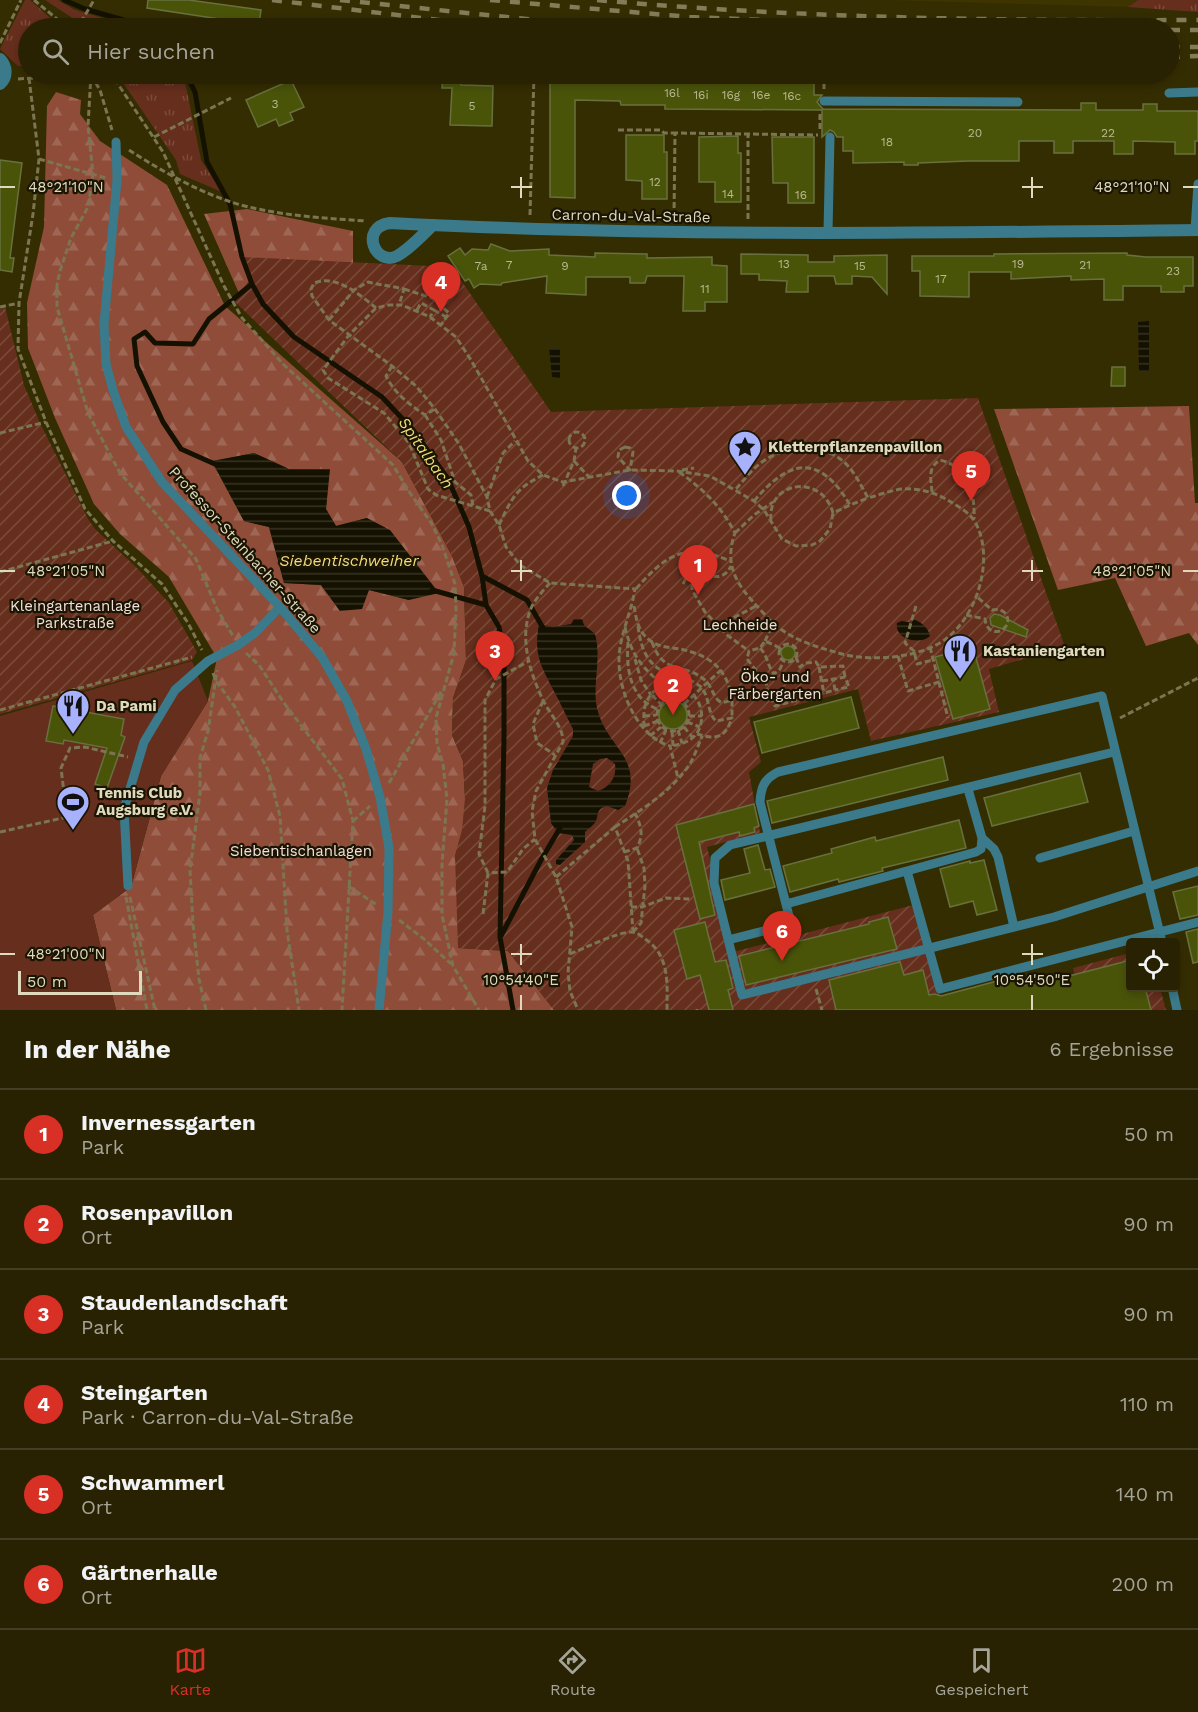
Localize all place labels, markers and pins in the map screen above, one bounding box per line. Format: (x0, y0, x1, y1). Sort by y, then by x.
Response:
pin: 4 (422, 262, 460, 312)
place icon: Kletterpflanzenpavillon (727, 429, 763, 476)
place label: Kletterpflanzenpavillon (768, 438, 942, 456)
pin: 5 (952, 452, 990, 501)
pin: 1 (678, 546, 718, 595)
pin: 3 (476, 632, 514, 681)
restaurant icon: Kastaniengarten (942, 633, 978, 680)
place label: Kastaniengarten (983, 642, 1105, 660)
pin: 2 (654, 666, 692, 715)
restaurant icon: Da Pami (55, 688, 91, 735)
place label: Da Pami (96, 697, 157, 715)
sports icon: Tennis Club Augsburg e.V. (55, 784, 91, 831)
place label: Tennis Club Augsburg e.V. (96, 784, 194, 819)
pin: 6 (762, 912, 802, 961)

